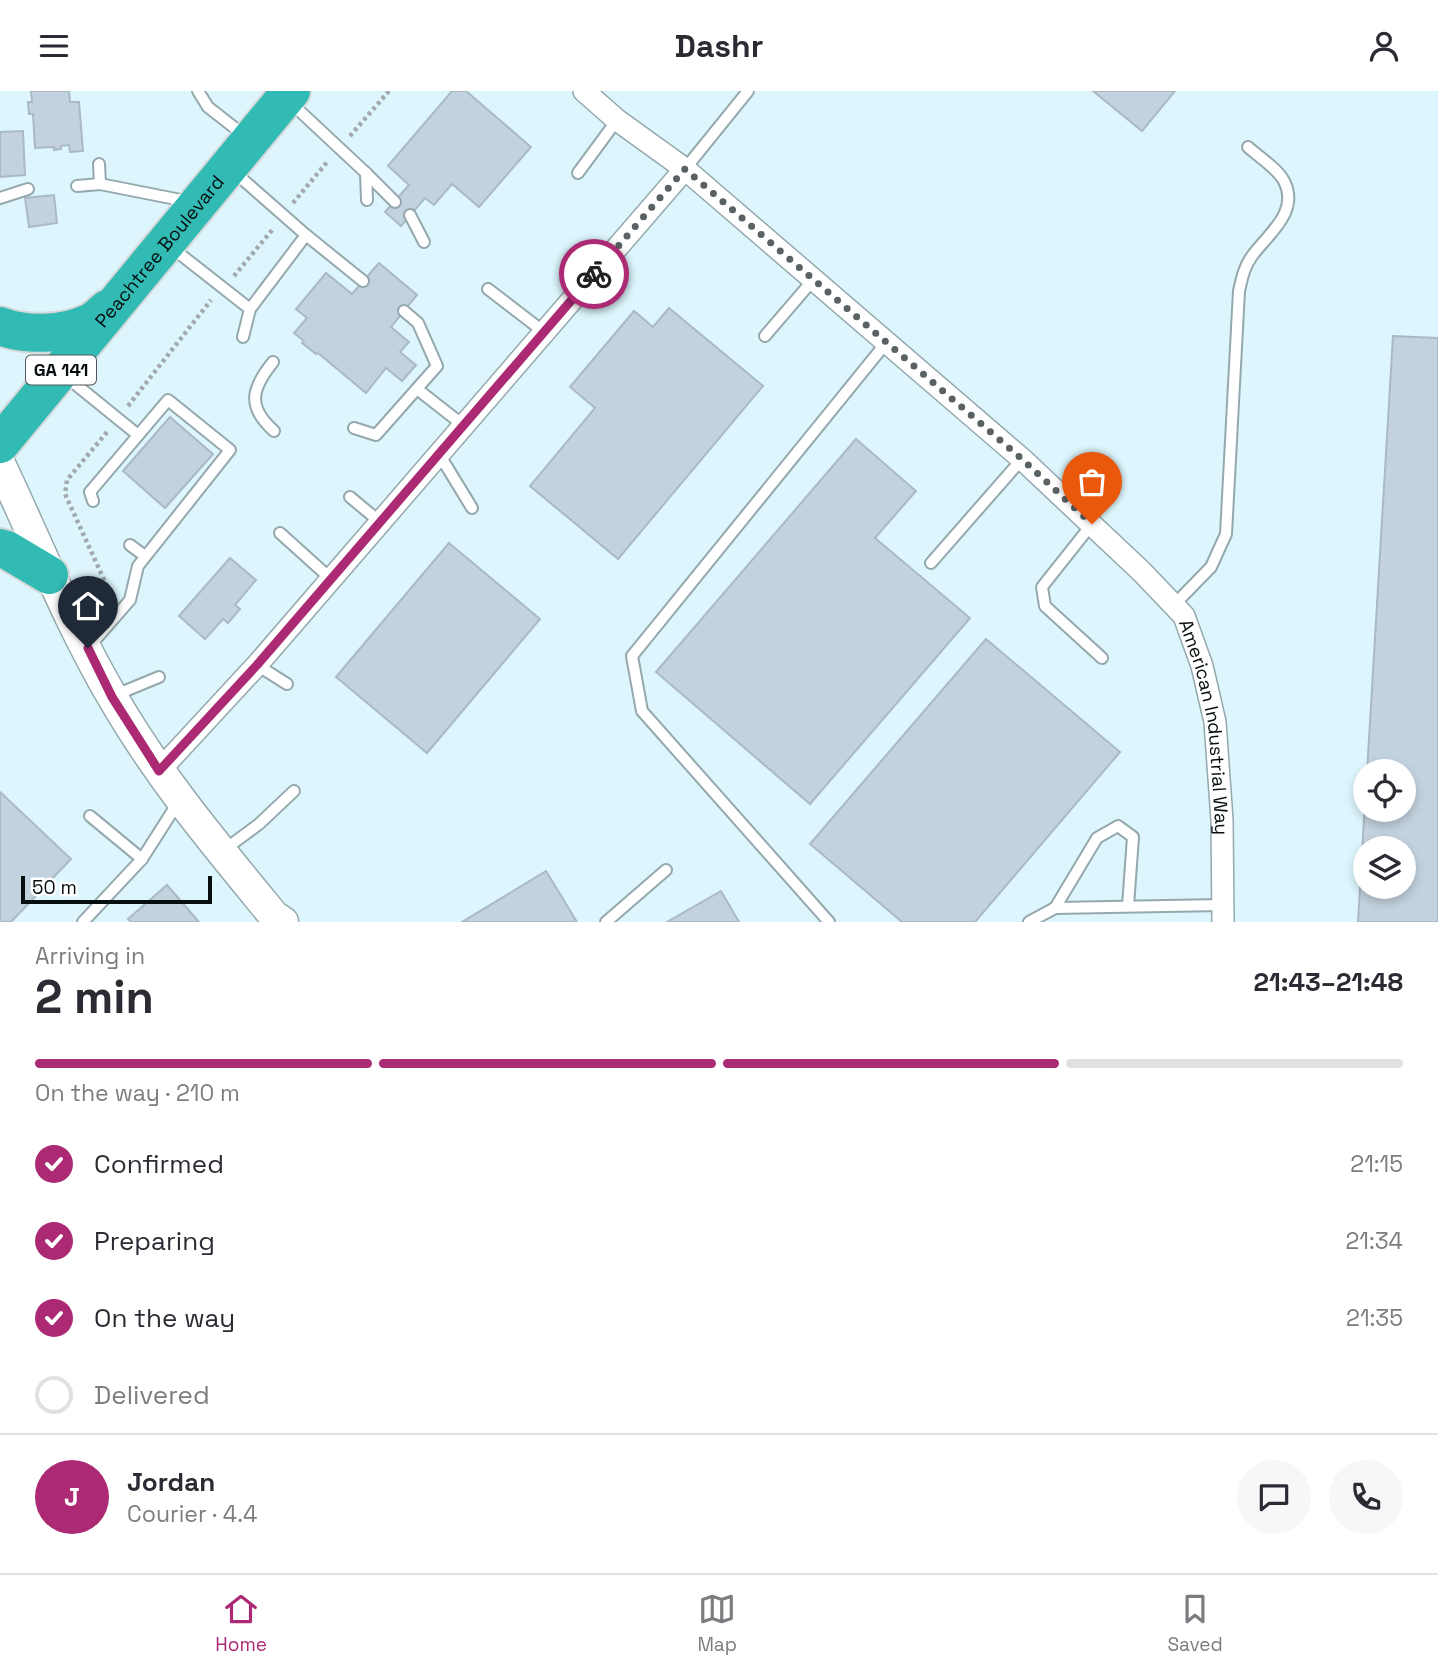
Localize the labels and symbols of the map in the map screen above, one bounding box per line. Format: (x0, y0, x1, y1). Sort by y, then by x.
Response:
street label: Peachtree Boulevard (89, 170, 230, 333)
courier (559, 239, 629, 309)
road number: GA 141 (26, 355, 96, 384)
pin (1062, 452, 1122, 524)
pin (58, 576, 118, 648)
street label: American Industrial Way (1173, 616, 1234, 835)
scale bar (21, 873, 212, 905)

